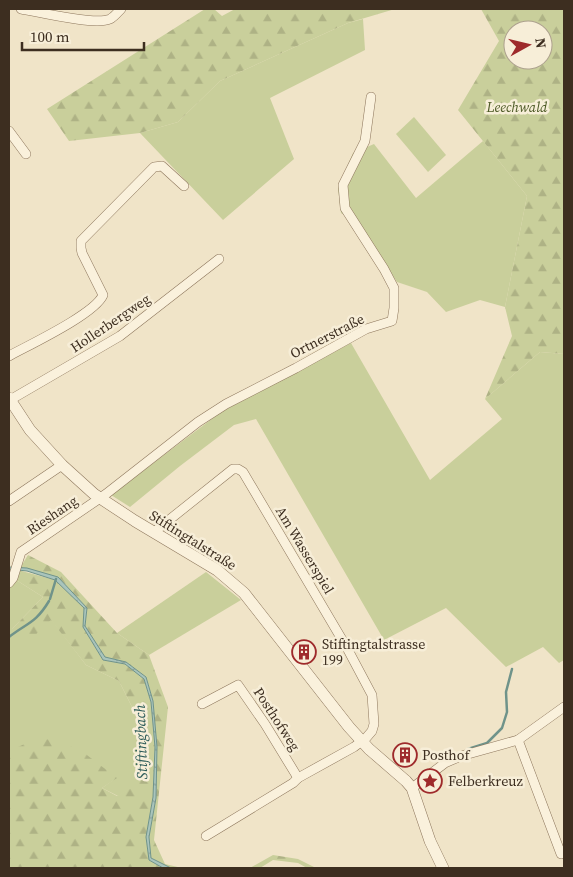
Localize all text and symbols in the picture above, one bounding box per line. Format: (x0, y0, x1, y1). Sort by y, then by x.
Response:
scale bar (22, 20, 145, 52)
north arrow (503, 20, 553, 70)
text: 100 m (30, 26, 70, 47)
text: N (530, 37, 551, 50)
park label: Leechwald (486, 97, 548, 117)
street label: Hollerbergweg (66, 289, 154, 357)
street label: Ortnerstraße (286, 309, 368, 363)
street label: Rieshang (23, 491, 81, 539)
street label: Am Wasserspiel (271, 502, 339, 598)
street label: Stiftingtalstraße (146, 505, 240, 575)
place label: Stiftingtalstrasse 199 (322, 634, 425, 670)
building icon: Stiftingtalstrasse 199 (291, 639, 317, 665)
street label: Posthofweg (249, 683, 305, 755)
water label: Stiftingbach (129, 704, 152, 780)
building icon: Posthof (392, 742, 418, 768)
place label: Posthof (422, 745, 470, 765)
place icon: Felberkreuz (417, 768, 443, 794)
place label: Felberkreuz (448, 771, 523, 791)

